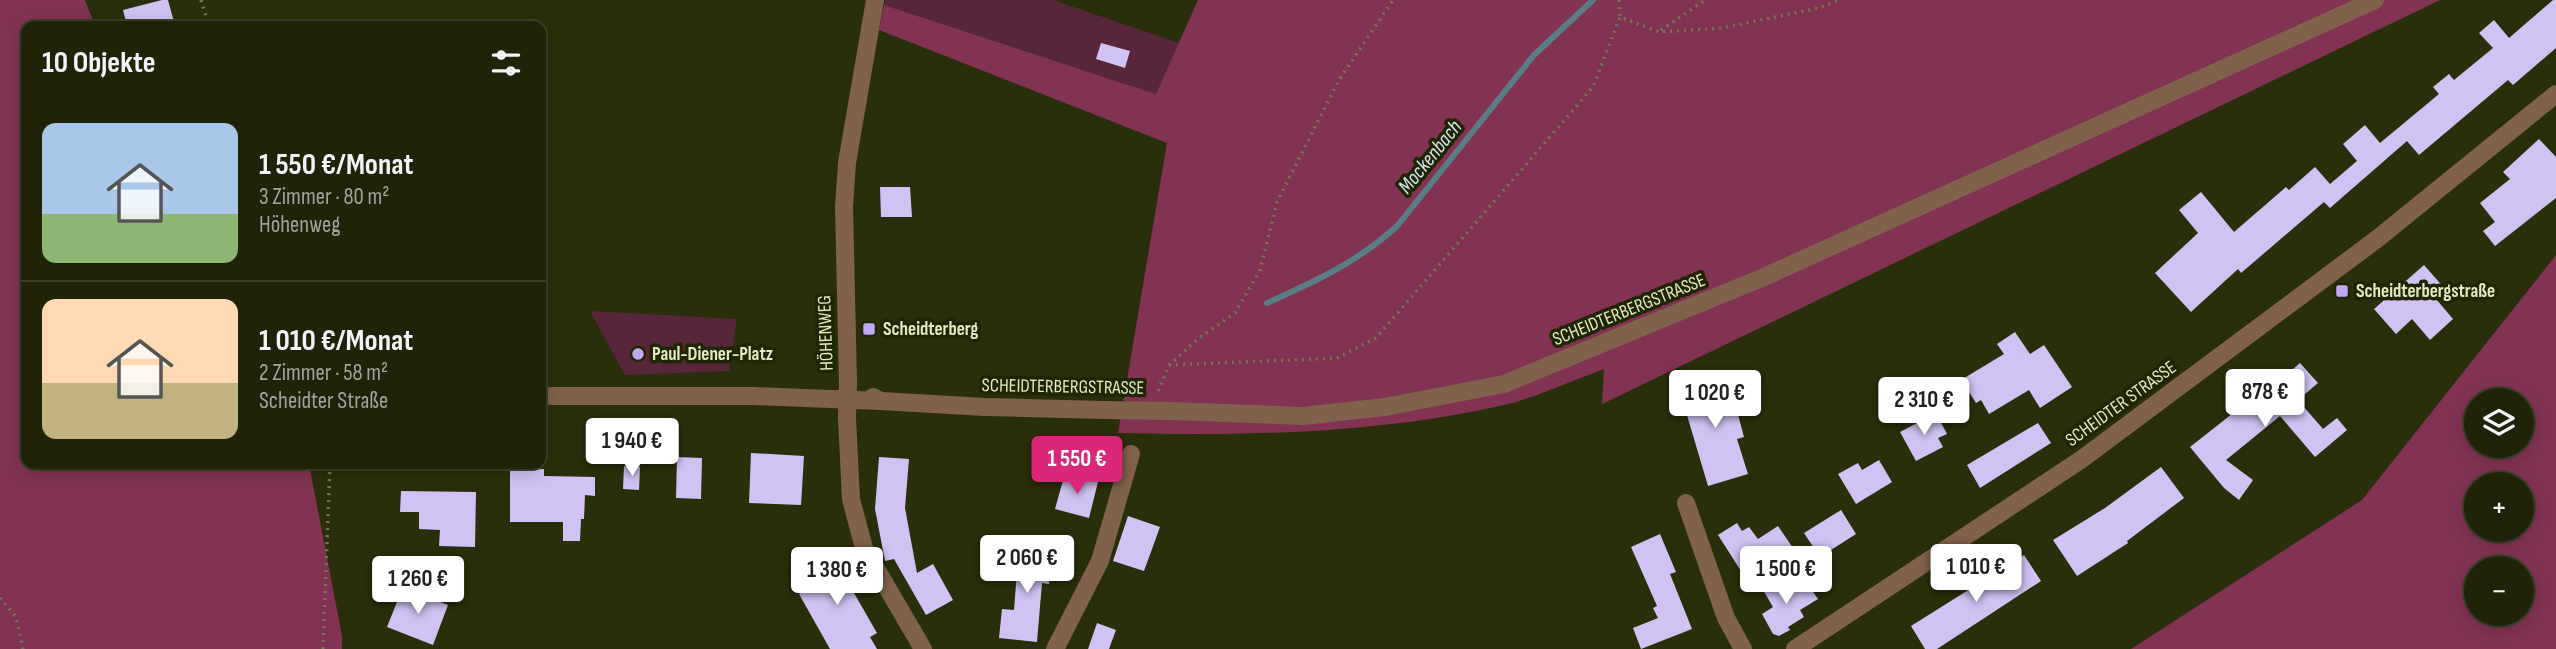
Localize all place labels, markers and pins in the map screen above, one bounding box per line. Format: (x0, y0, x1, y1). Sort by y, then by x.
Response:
place label: Scheidterbergstraße (2356, 280, 2495, 303)
marker: Scheidterbergstraße (2334, 283, 2350, 299)
place label: Scheidterberg (883, 318, 978, 341)
marker: Scheidterberg (861, 321, 877, 337)
place label: Paul-Diener-Platz (652, 343, 773, 366)
marker: Paul-Diener-Platz (630, 346, 646, 362)
pin: 1 020 € (1650, 370, 1780, 430)
pin: 878 € (2216, 370, 2314, 429)
pin: 2 310 € (1859, 378, 1989, 437)
pin: 1 940 € (567, 419, 697, 478)
pin: 1 550 € (1012, 436, 1142, 496)
pin: 2 060 € (962, 536, 1092, 595)
pin: 1 010 € (1911, 544, 2041, 604)
pin: 1 500 € (1721, 546, 1851, 606)
pin: 1 380 € (772, 548, 902, 607)
pin: 1 260 € (353, 556, 483, 616)

